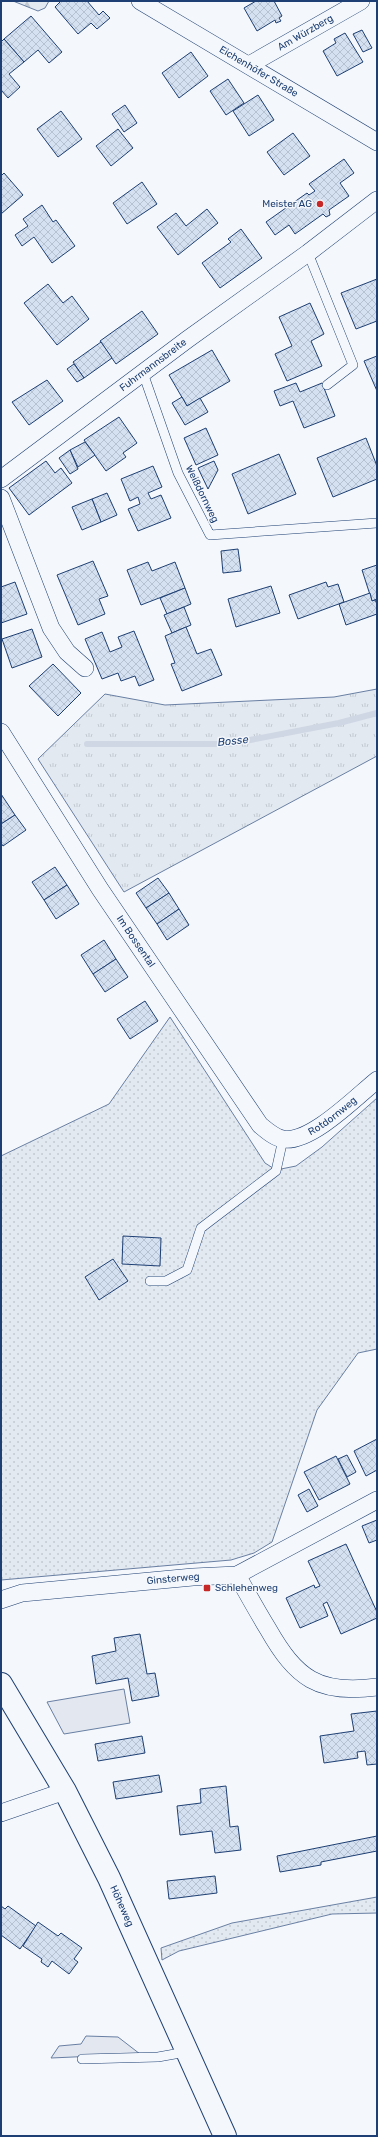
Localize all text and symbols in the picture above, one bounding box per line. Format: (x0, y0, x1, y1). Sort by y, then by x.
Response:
street label: Am Würzberg (276, 12, 335, 53)
street label: Eichenhöfer Straße (217, 43, 301, 100)
place label: Meister AG (262, 198, 312, 210)
marker: Meister AG (315, 199, 325, 209)
street label: Fuhrmannsbreite (117, 336, 189, 394)
street label: Weißdornweg (183, 463, 221, 525)
water label: Bosse (217, 733, 249, 749)
street label: Im Bossental (114, 913, 157, 970)
street label: Rotdornweg (306, 1094, 359, 1138)
street label: Ginsterweg (146, 1571, 200, 1587)
place label: Schlehenweg (215, 1582, 278, 1594)
marker: Schlehenweg (202, 1583, 212, 1593)
street label: Höheweg (107, 1884, 136, 1929)

